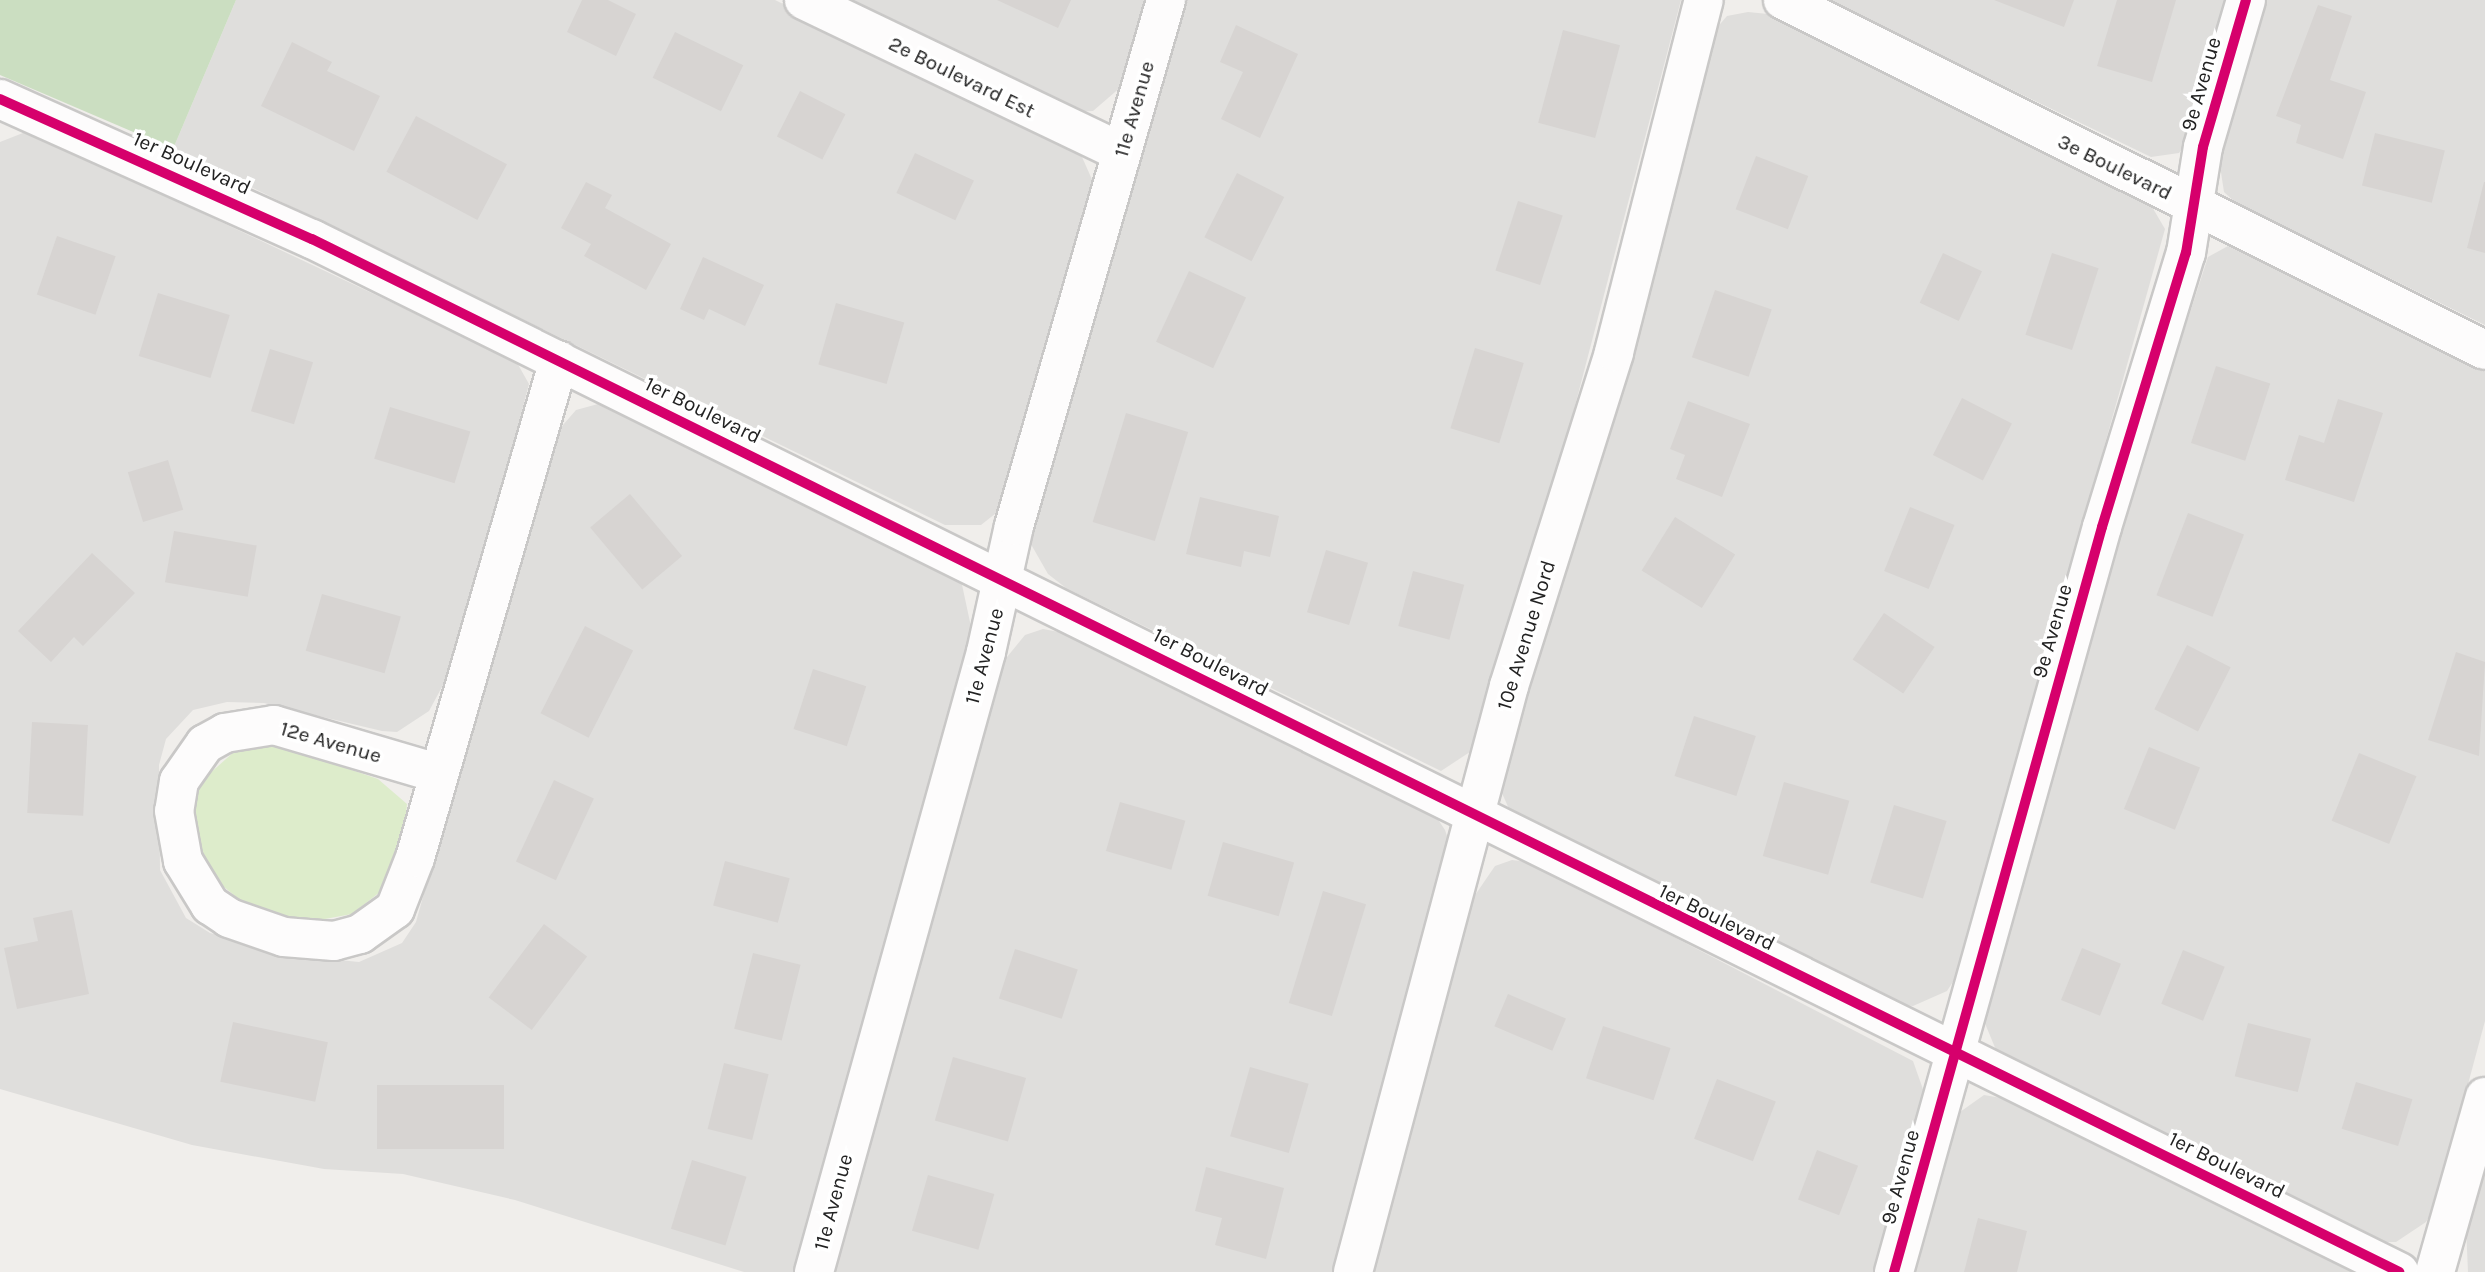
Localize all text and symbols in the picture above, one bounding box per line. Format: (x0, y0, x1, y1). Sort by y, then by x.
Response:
street label: 2e Boulevard Est (885, 31, 1039, 123)
street label: 9e Avenue (2176, 34, 2226, 134)
street label: 11e Avenue (1108, 58, 1160, 160)
street label: 1er Boulevard (129, 126, 255, 200)
street label: 3e Boulevard (2054, 128, 2176, 206)
street label: 1er Boulevard (641, 371, 765, 449)
street label: 10e Avenue Nord (1491, 557, 1561, 713)
street label: 9e Avenue (2027, 581, 2077, 681)
street label: 11e Avenue (959, 605, 1009, 707)
street label: 1er Boulevard (1149, 622, 1273, 702)
street label: 12e Avenue (278, 716, 384, 768)
street label: 1er Boulevard (1655, 878, 1779, 956)
street label: 1er Boulevard (2165, 1126, 2289, 1204)
street label: 9e Avenue (1875, 1127, 1925, 1227)
street label: 11e Avenue (808, 1151, 858, 1253)

